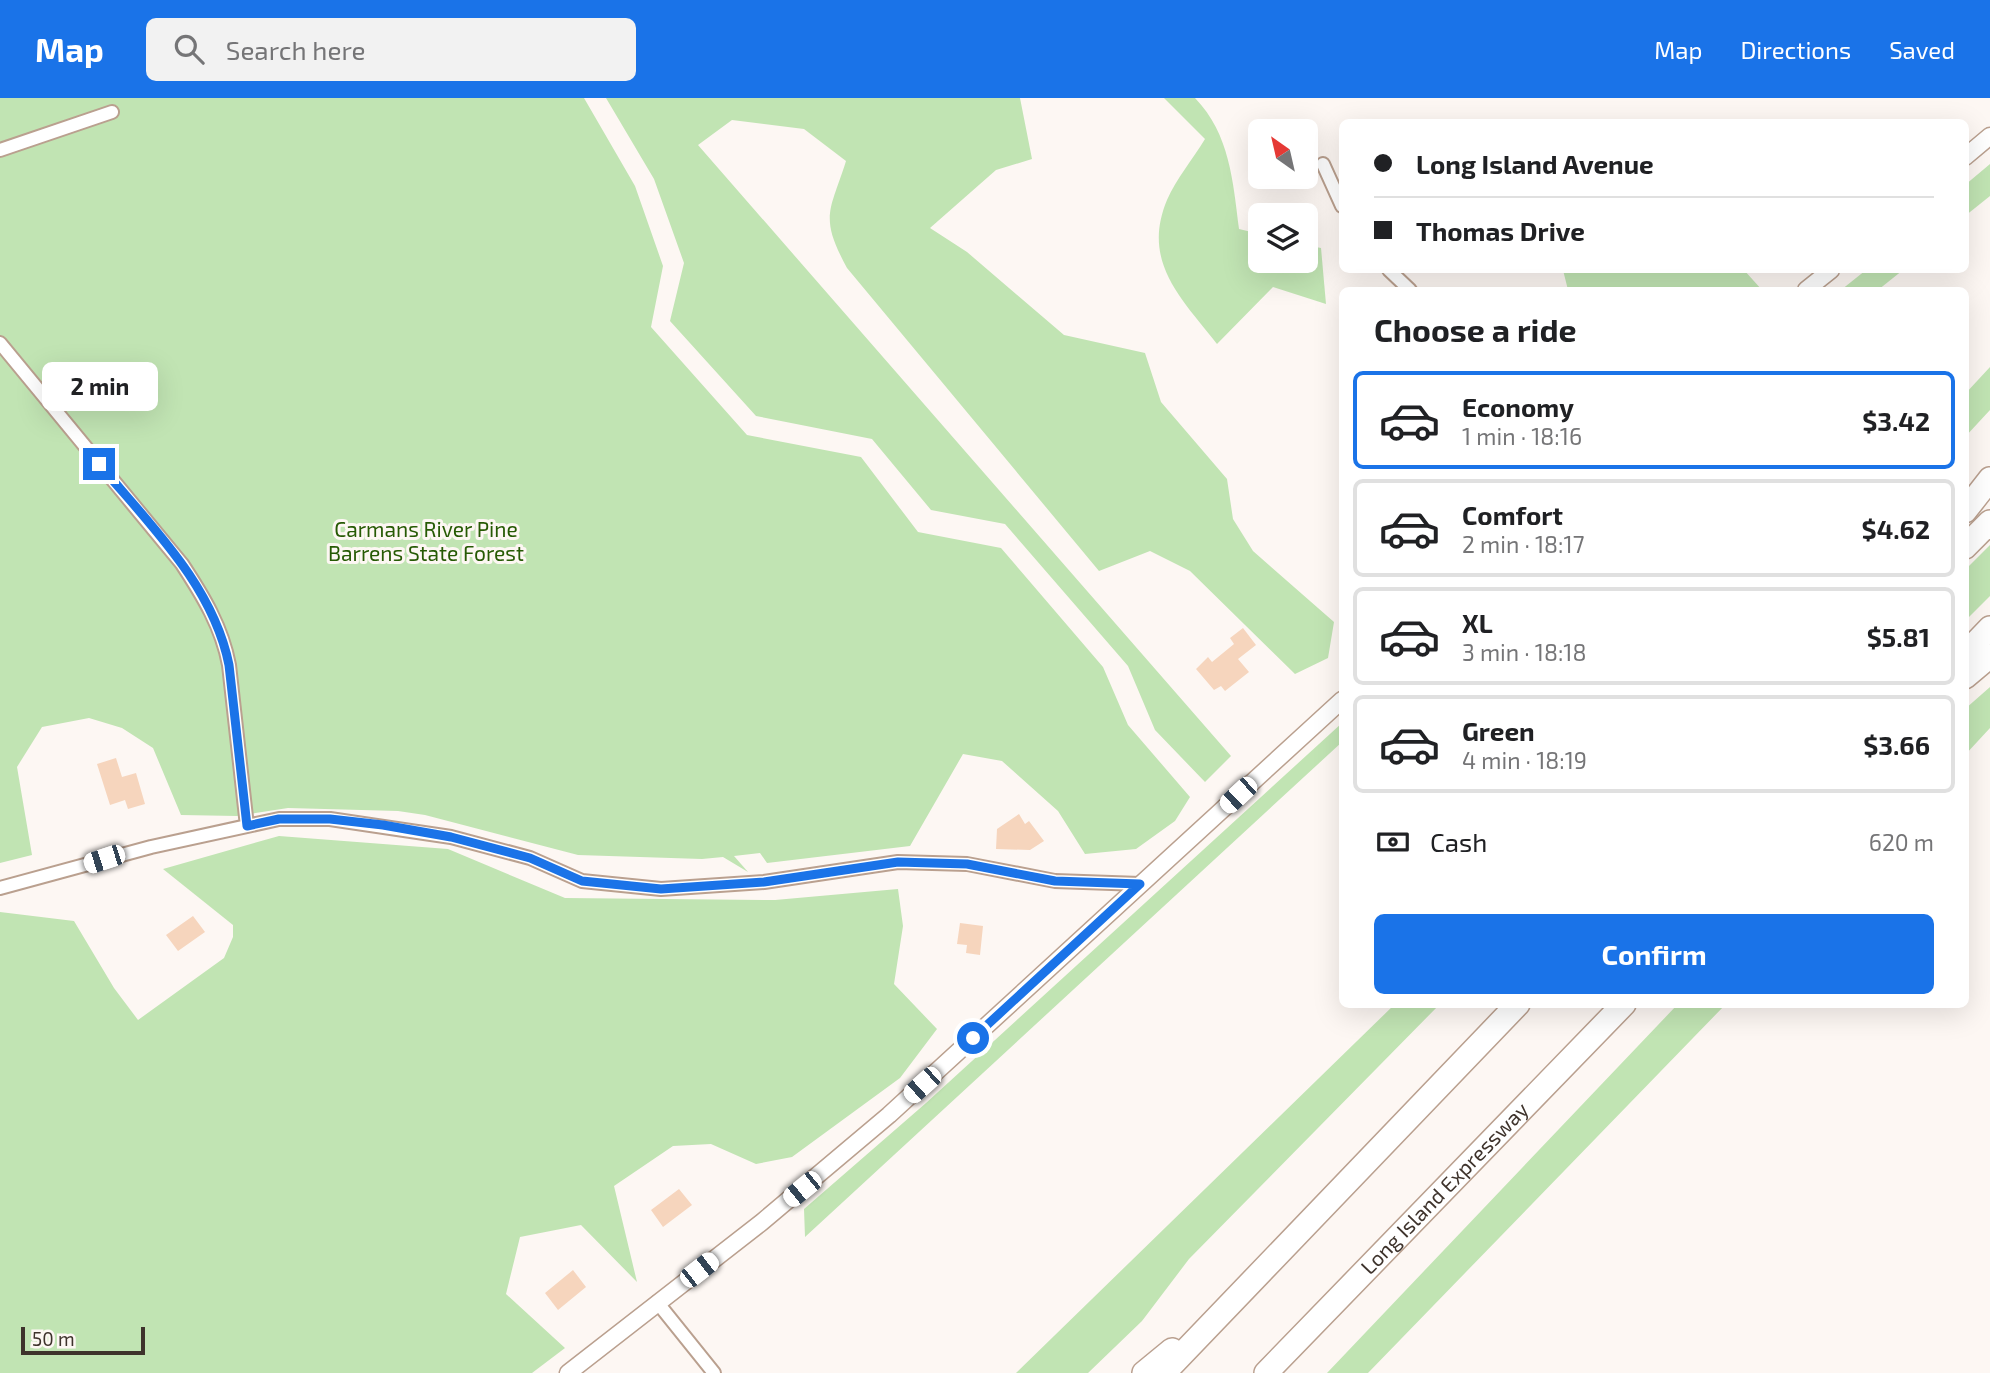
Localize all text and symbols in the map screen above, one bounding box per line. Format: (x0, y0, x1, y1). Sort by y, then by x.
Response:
search box (146, 18, 636, 81)
text: Map (35, 29, 104, 69)
icon: search (170, 30, 208, 68)
text: Search here (226, 34, 365, 65)
text: Map (1654, 35, 1702, 64)
text: Directions (1740, 35, 1851, 64)
text: Saved (1889, 35, 1955, 64)
north arrow (1248, 119, 1318, 189)
map controls (1248, 119, 1318, 273)
text: Long Island Avenue (1416, 148, 1654, 179)
button: layers (1248, 203, 1318, 273)
text: Thomas Drive (1416, 215, 1585, 246)
text: Choose a ride (1374, 310, 1577, 348)
callout: 2 min (41, 362, 157, 412)
text: 2 min (71, 372, 129, 400)
icon: car (1378, 389, 1441, 452)
text: Economy (1462, 391, 1574, 422)
text: $3.42 (1862, 405, 1930, 436)
text: 1 min · 18:16 (1462, 422, 1582, 450)
route end (83, 448, 115, 480)
icon: car (1378, 497, 1441, 560)
text: Comfort (1462, 499, 1563, 530)
text: $4.62 (1862, 513, 1930, 544)
park label: Carmans River Pine Barrens State Forest (328, 516, 524, 565)
text: 2 min · 18:17 (1462, 530, 1584, 558)
icon: car (1378, 605, 1441, 668)
text: XL (1462, 607, 1493, 638)
text: $5.81 (1867, 621, 1930, 652)
text: 3 min · 18:18 (1462, 638, 1586, 666)
icon: car (1378, 713, 1441, 776)
text: Green (1462, 715, 1535, 746)
text: $3.66 (1863, 729, 1930, 760)
text: 4 min · 18:19 (1462, 746, 1587, 774)
car (1216, 773, 1261, 817)
icon: cash (1374, 823, 1412, 861)
text: Cash (1430, 826, 1487, 857)
text: 620 m (1869, 828, 1934, 856)
car (81, 843, 128, 875)
button: Confirm (1374, 914, 1934, 994)
route start (957, 1022, 989, 1054)
car (900, 1063, 945, 1107)
street label: Long Island Expressway (1355, 1096, 1533, 1279)
car (780, 1168, 825, 1210)
car (676, 1249, 723, 1291)
scale bar (21, 1324, 145, 1356)
text: 50 m (32, 1327, 75, 1350)

